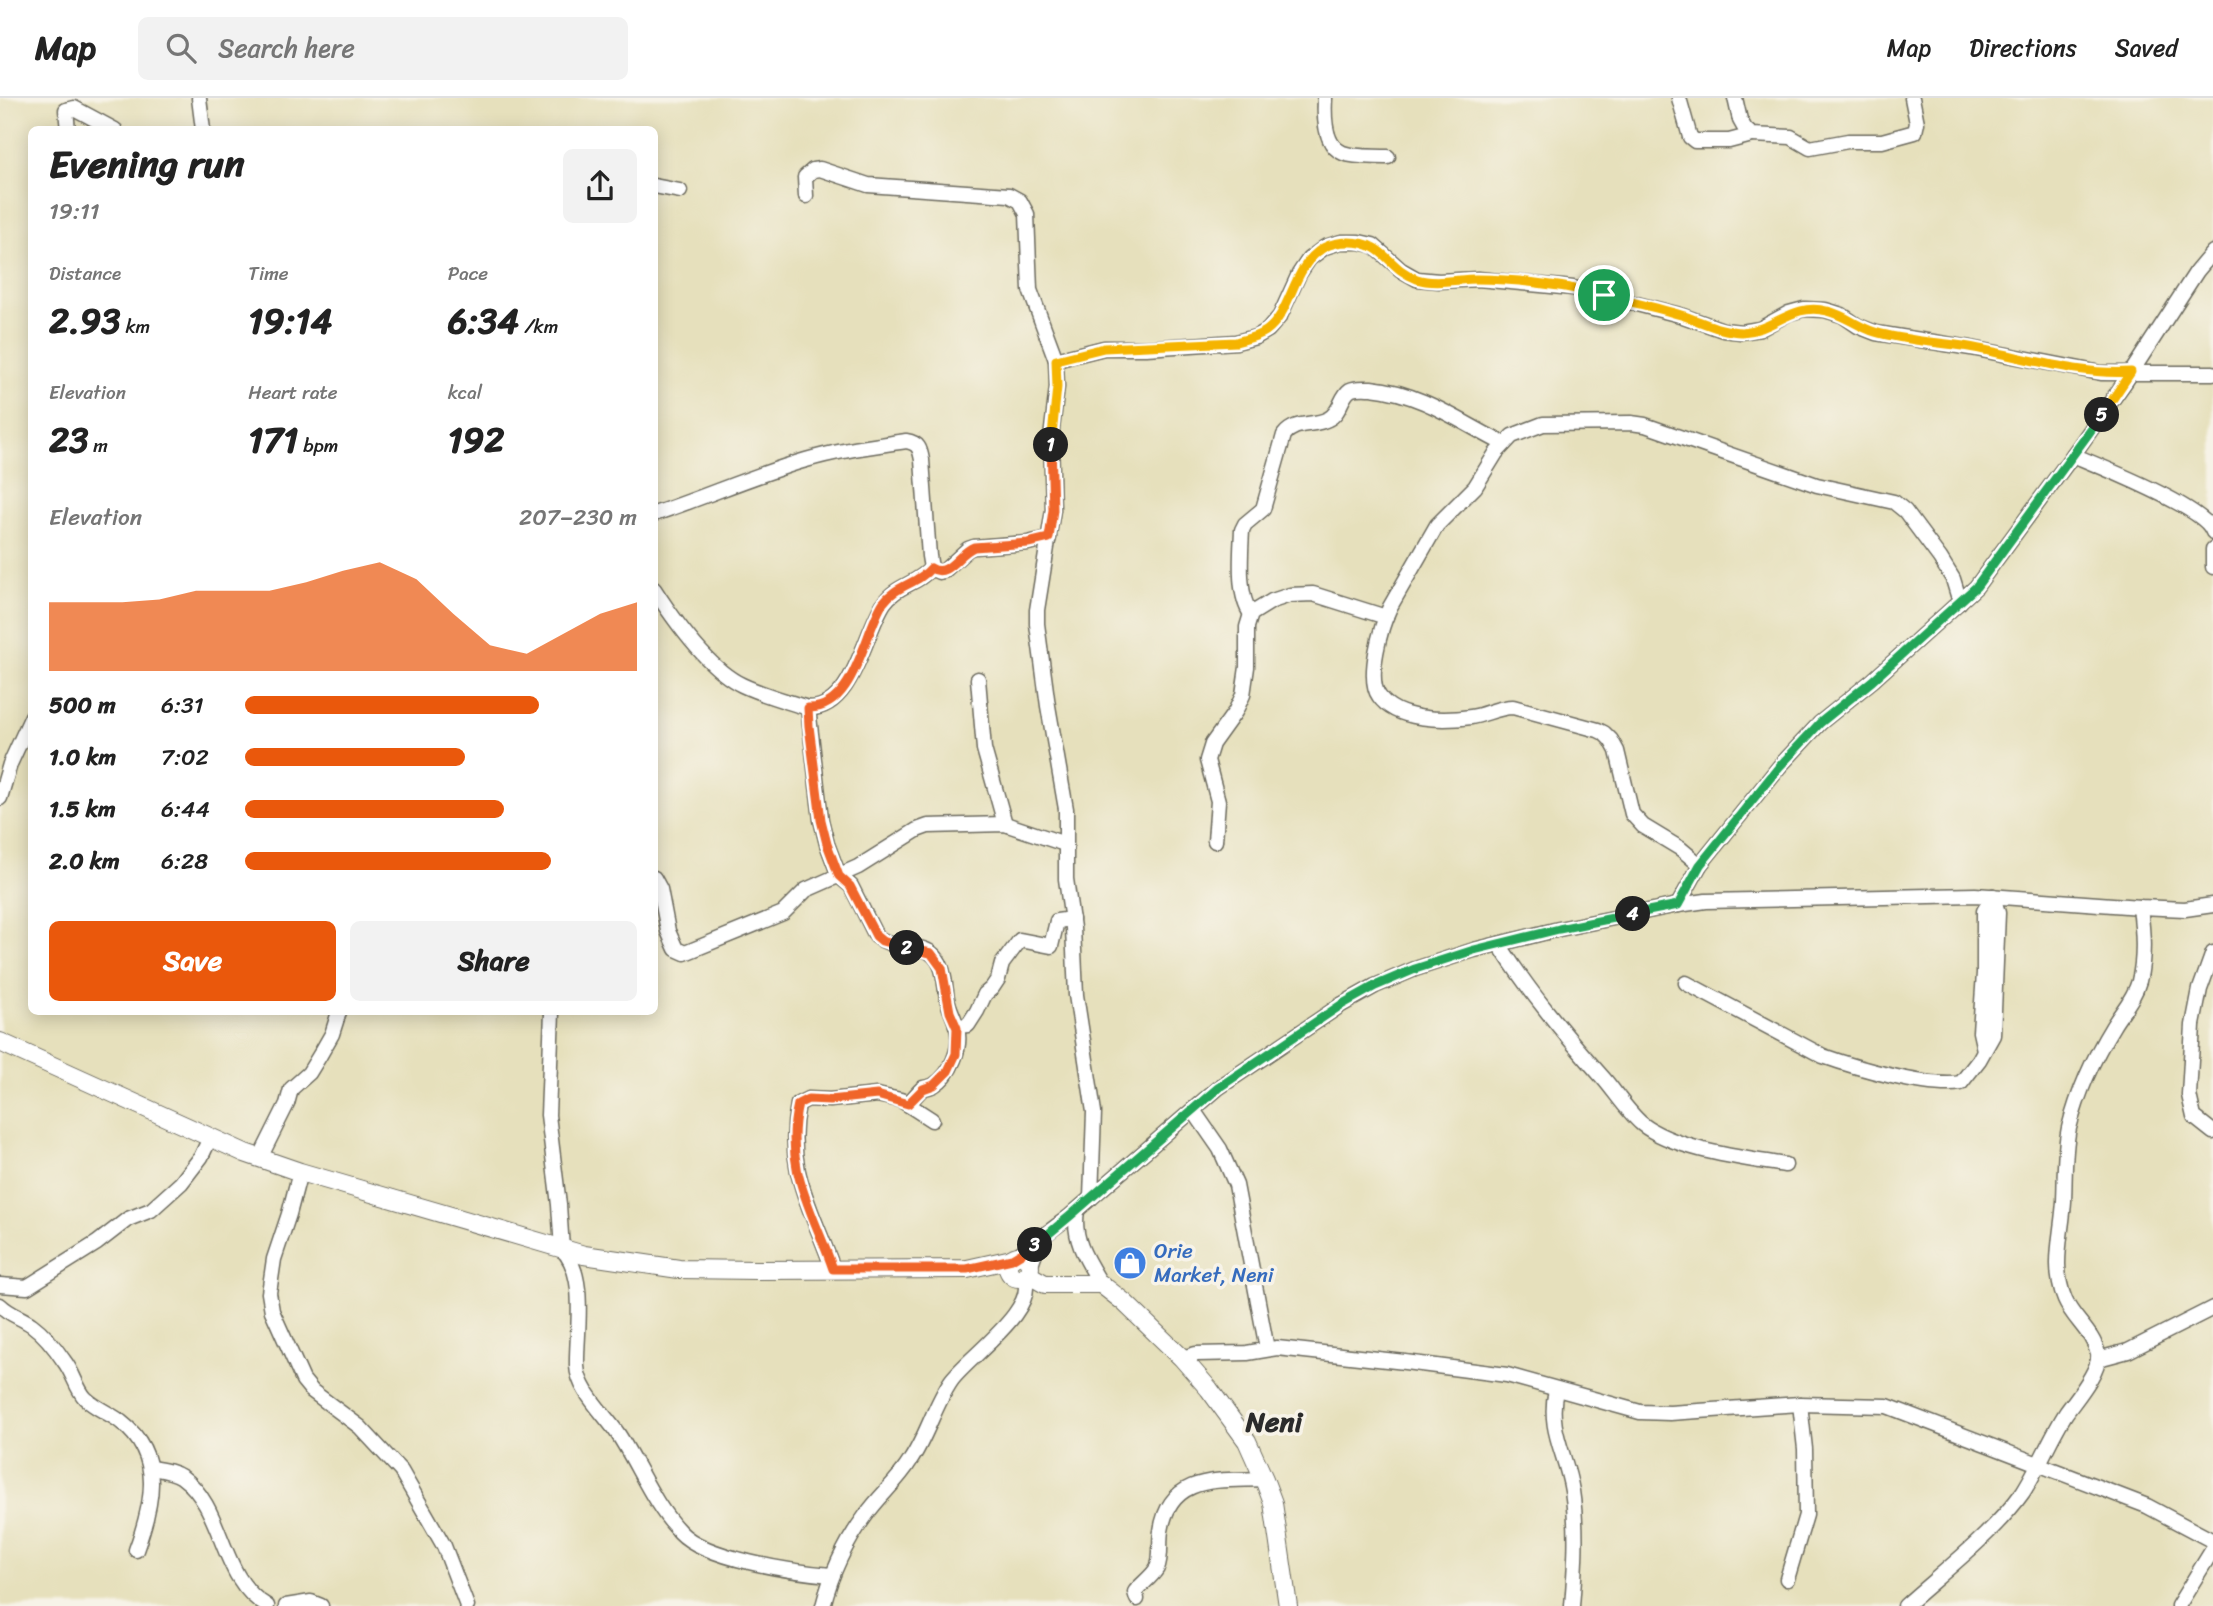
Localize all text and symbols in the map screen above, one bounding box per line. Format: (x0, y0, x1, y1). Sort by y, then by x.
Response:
search box (138, 17, 628, 80)
text: Map (35, 19, 96, 77)
text: Search here (218, 25, 355, 71)
text: Map (1887, 27, 1931, 69)
text: Directions (1969, 27, 2077, 69)
text: Saved (2115, 27, 2178, 69)
icon: search (162, 29, 200, 67)
text: Evening run (49, 131, 245, 198)
button: share (563, 149, 637, 223)
text: 19:11 (49, 191, 100, 232)
text: Distance (49, 257, 121, 290)
text: Time (248, 257, 289, 290)
text: Pace (448, 257, 488, 290)
pin (1574, 265, 1634, 325)
icon: arrive (1585, 276, 1623, 314)
text: 2.93 (49, 290, 120, 352)
text: 19:14 (248, 290, 332, 352)
text: 6:34 (448, 290, 519, 352)
text: km (120, 310, 150, 343)
text: /km (519, 310, 558, 343)
text: Elevation (49, 376, 126, 409)
text: Heart rate (248, 376, 338, 409)
text: kcal (448, 376, 482, 409)
pin: 5 (2084, 398, 2120, 432)
text: 5 (2096, 398, 2107, 431)
text: 23 (49, 409, 88, 471)
text: 171 (248, 409, 298, 471)
text: 192 (448, 409, 504, 471)
pin: 1 (1034, 428, 1068, 462)
text: 1 (1046, 428, 1055, 461)
text: m (88, 429, 108, 462)
text: bpm (298, 429, 338, 462)
text: Elevation (49, 497, 142, 538)
text: 207–230 m (519, 497, 637, 538)
text: 500 m (49, 685, 116, 726)
text: 6:31 (161, 685, 204, 726)
text: 1.0 km (49, 737, 116, 778)
text: 7:02 (161, 737, 209, 778)
text: 1.5 km (49, 789, 116, 830)
text: 6:44 (161, 789, 210, 830)
text: 2.0 km (49, 841, 120, 882)
text: 6:28 (161, 841, 208, 882)
pin: 4 (1616, 896, 1650, 932)
text: 4 (1627, 897, 1638, 930)
button: Save (49, 921, 336, 1001)
button: Share (350, 921, 637, 1001)
pin: 2 (890, 930, 925, 966)
text: 2 (901, 931, 912, 964)
pin: 3 (1018, 1228, 1052, 1262)
text: 3 (1029, 1228, 1040, 1261)
place label: Orie Market, Neni (1154, 1232, 1275, 1294)
shop icon: Orie Market, Neni (1111, 1244, 1149, 1282)
district label: Neni (1245, 1397, 1304, 1446)

